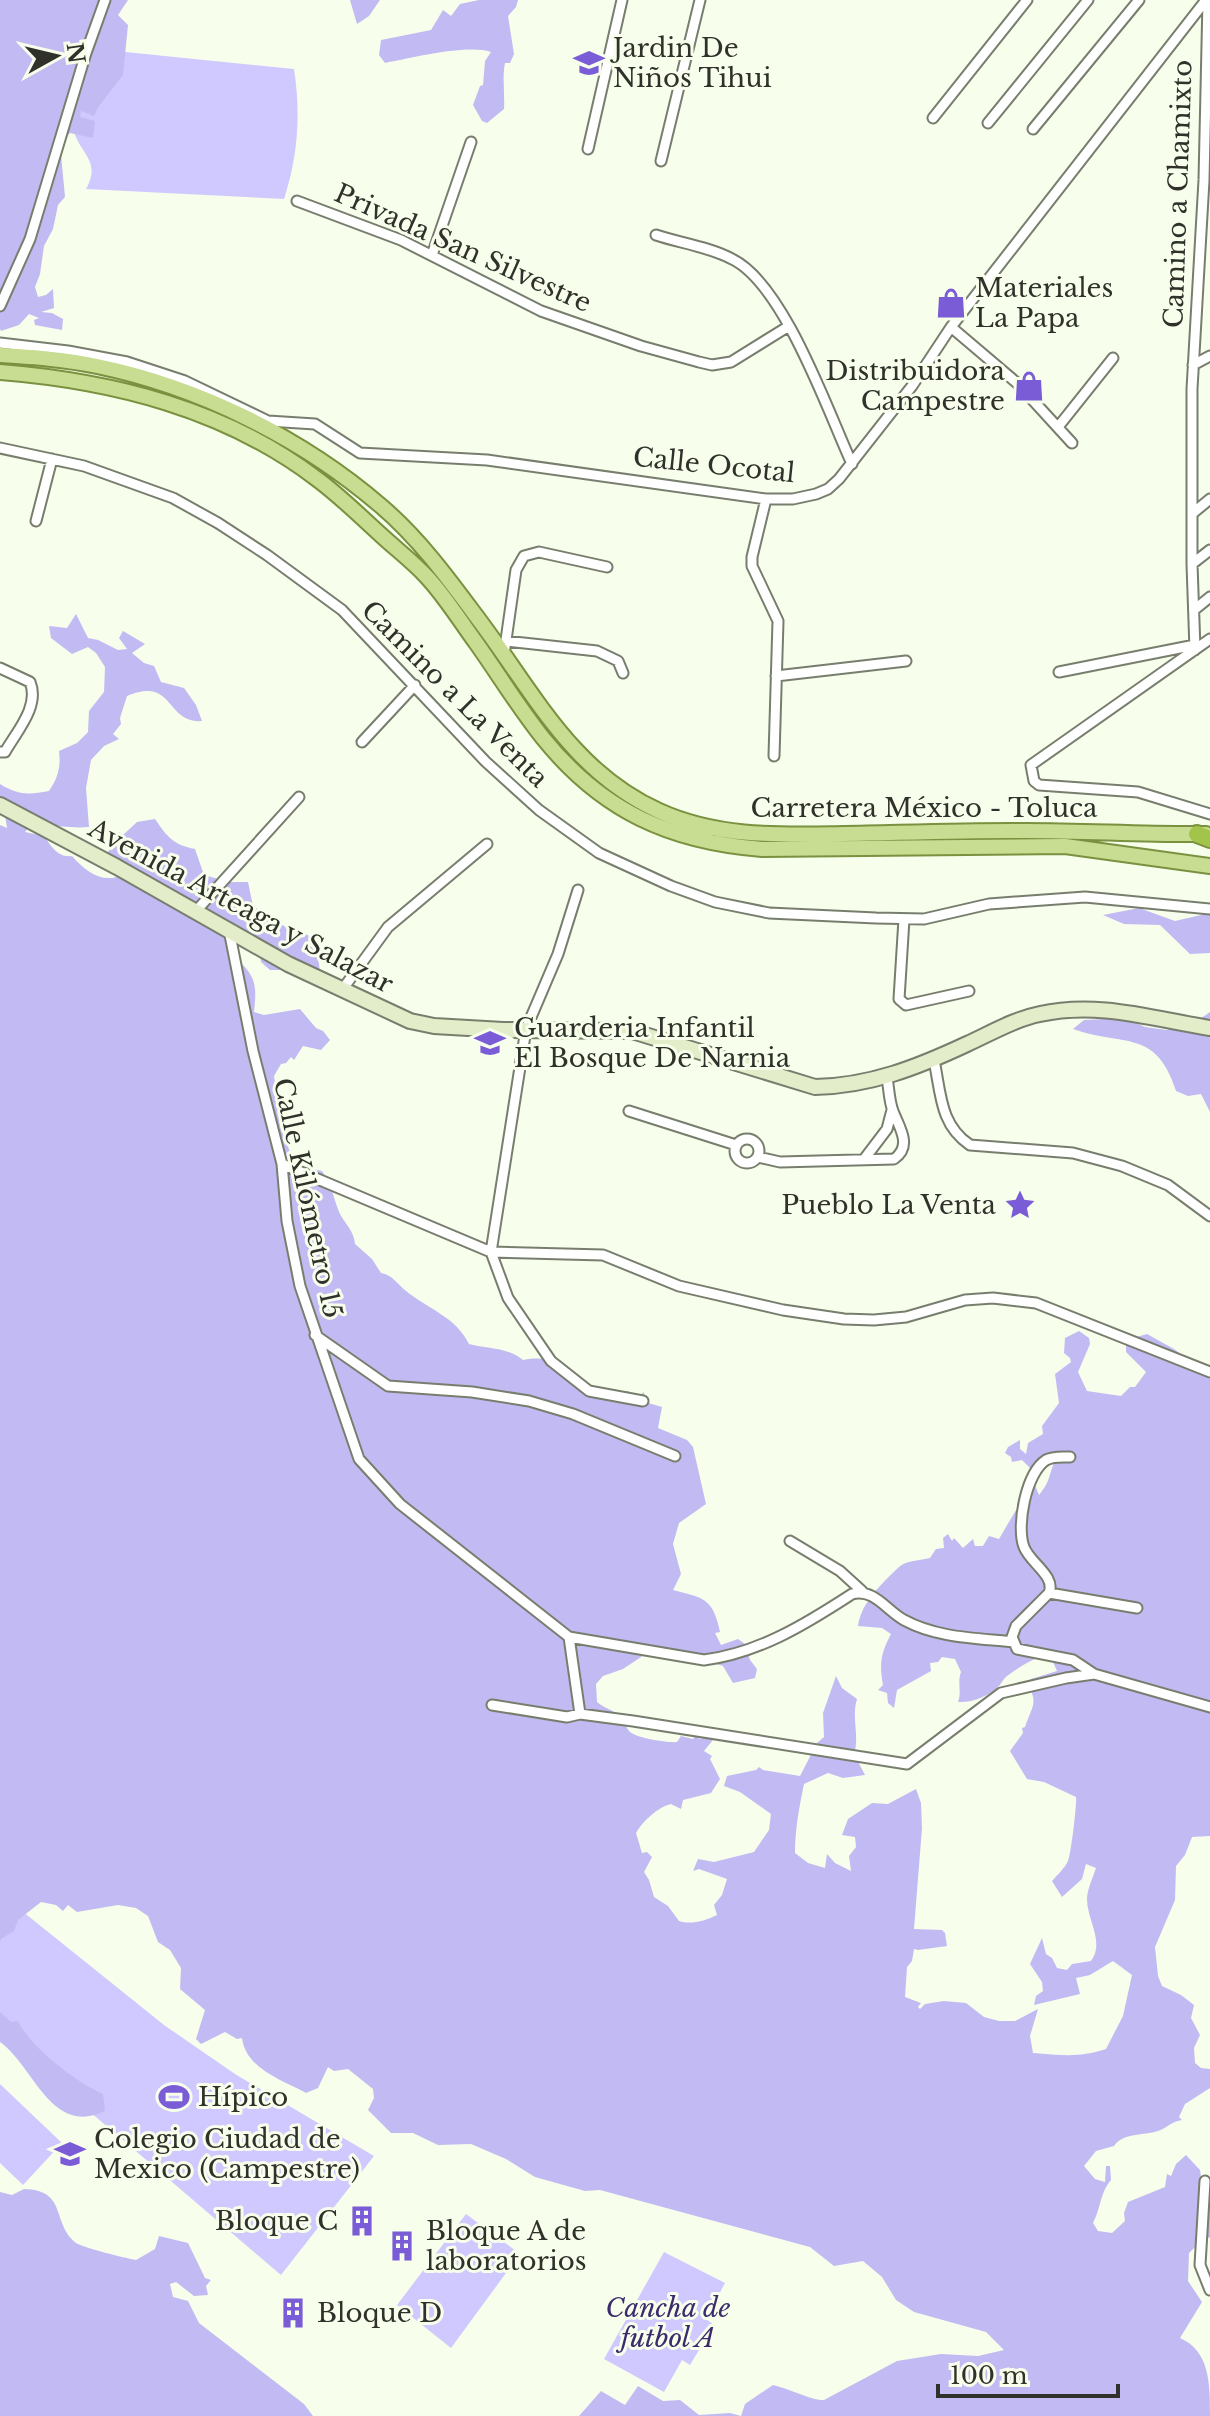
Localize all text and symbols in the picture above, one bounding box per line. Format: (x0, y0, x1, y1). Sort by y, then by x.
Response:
north arrow (16, 16, 96, 96)
place label: Jardin De Niños Tihui (610, 32, 772, 94)
text: N (61, 41, 90, 66)
school or university icon: Jardin De Niños Tihui (572, 46, 606, 80)
street label: Camino a Chamixto (1157, 59, 1199, 329)
street label: Privada San Silvestre (330, 177, 596, 319)
place label: Materiales La Papa (975, 272, 1113, 334)
shop icon: Materiales La Papa (934, 286, 968, 320)
place label: Distribuidora Campestre (826, 355, 1006, 417)
shop icon: Distribuidora Campestre (1012, 369, 1046, 403)
street label: Calle Ocotal (631, 441, 797, 489)
street label: Camino a La Venta (355, 594, 555, 794)
street label: Carretera México - Toluca (751, 792, 1098, 824)
street label: Avenida Arteaga y Salazar (82, 812, 399, 1000)
place label: Guarderia Infantil El Bosque De Narnia (514, 1012, 791, 1074)
school or university icon: Guarderia Infantil El Bosque De Narnia (473, 1026, 507, 1060)
street label: Calle Kilómetro 15 (267, 1075, 349, 1321)
place icon: Pueblo La Venta (1003, 1188, 1037, 1222)
place label: Pueblo La Venta (781, 1189, 997, 1221)
sports icon: Hípico (157, 2080, 191, 2114)
place label: Hípico (198, 2081, 288, 2113)
place label: Colegio Ciudad de Mexico (Campestre) (94, 2123, 360, 2185)
school or university icon: Colegio Ciudad de Mexico (Campestre) (53, 2137, 87, 2171)
building icon: Bloque C (345, 2204, 379, 2238)
place label: Bloque C (215, 2205, 338, 2237)
place label: Bloque A de laboratorios (426, 2215, 587, 2277)
building icon: Bloque A de laboratorios (385, 2229, 419, 2263)
park label: Cancha de futbol A (606, 2292, 731, 2354)
building icon: Bloque D (276, 2296, 310, 2330)
place label: Bloque D (317, 2297, 442, 2329)
scale bar (938, 2348, 1118, 2398)
text: 100 m (950, 2361, 1028, 2390)

